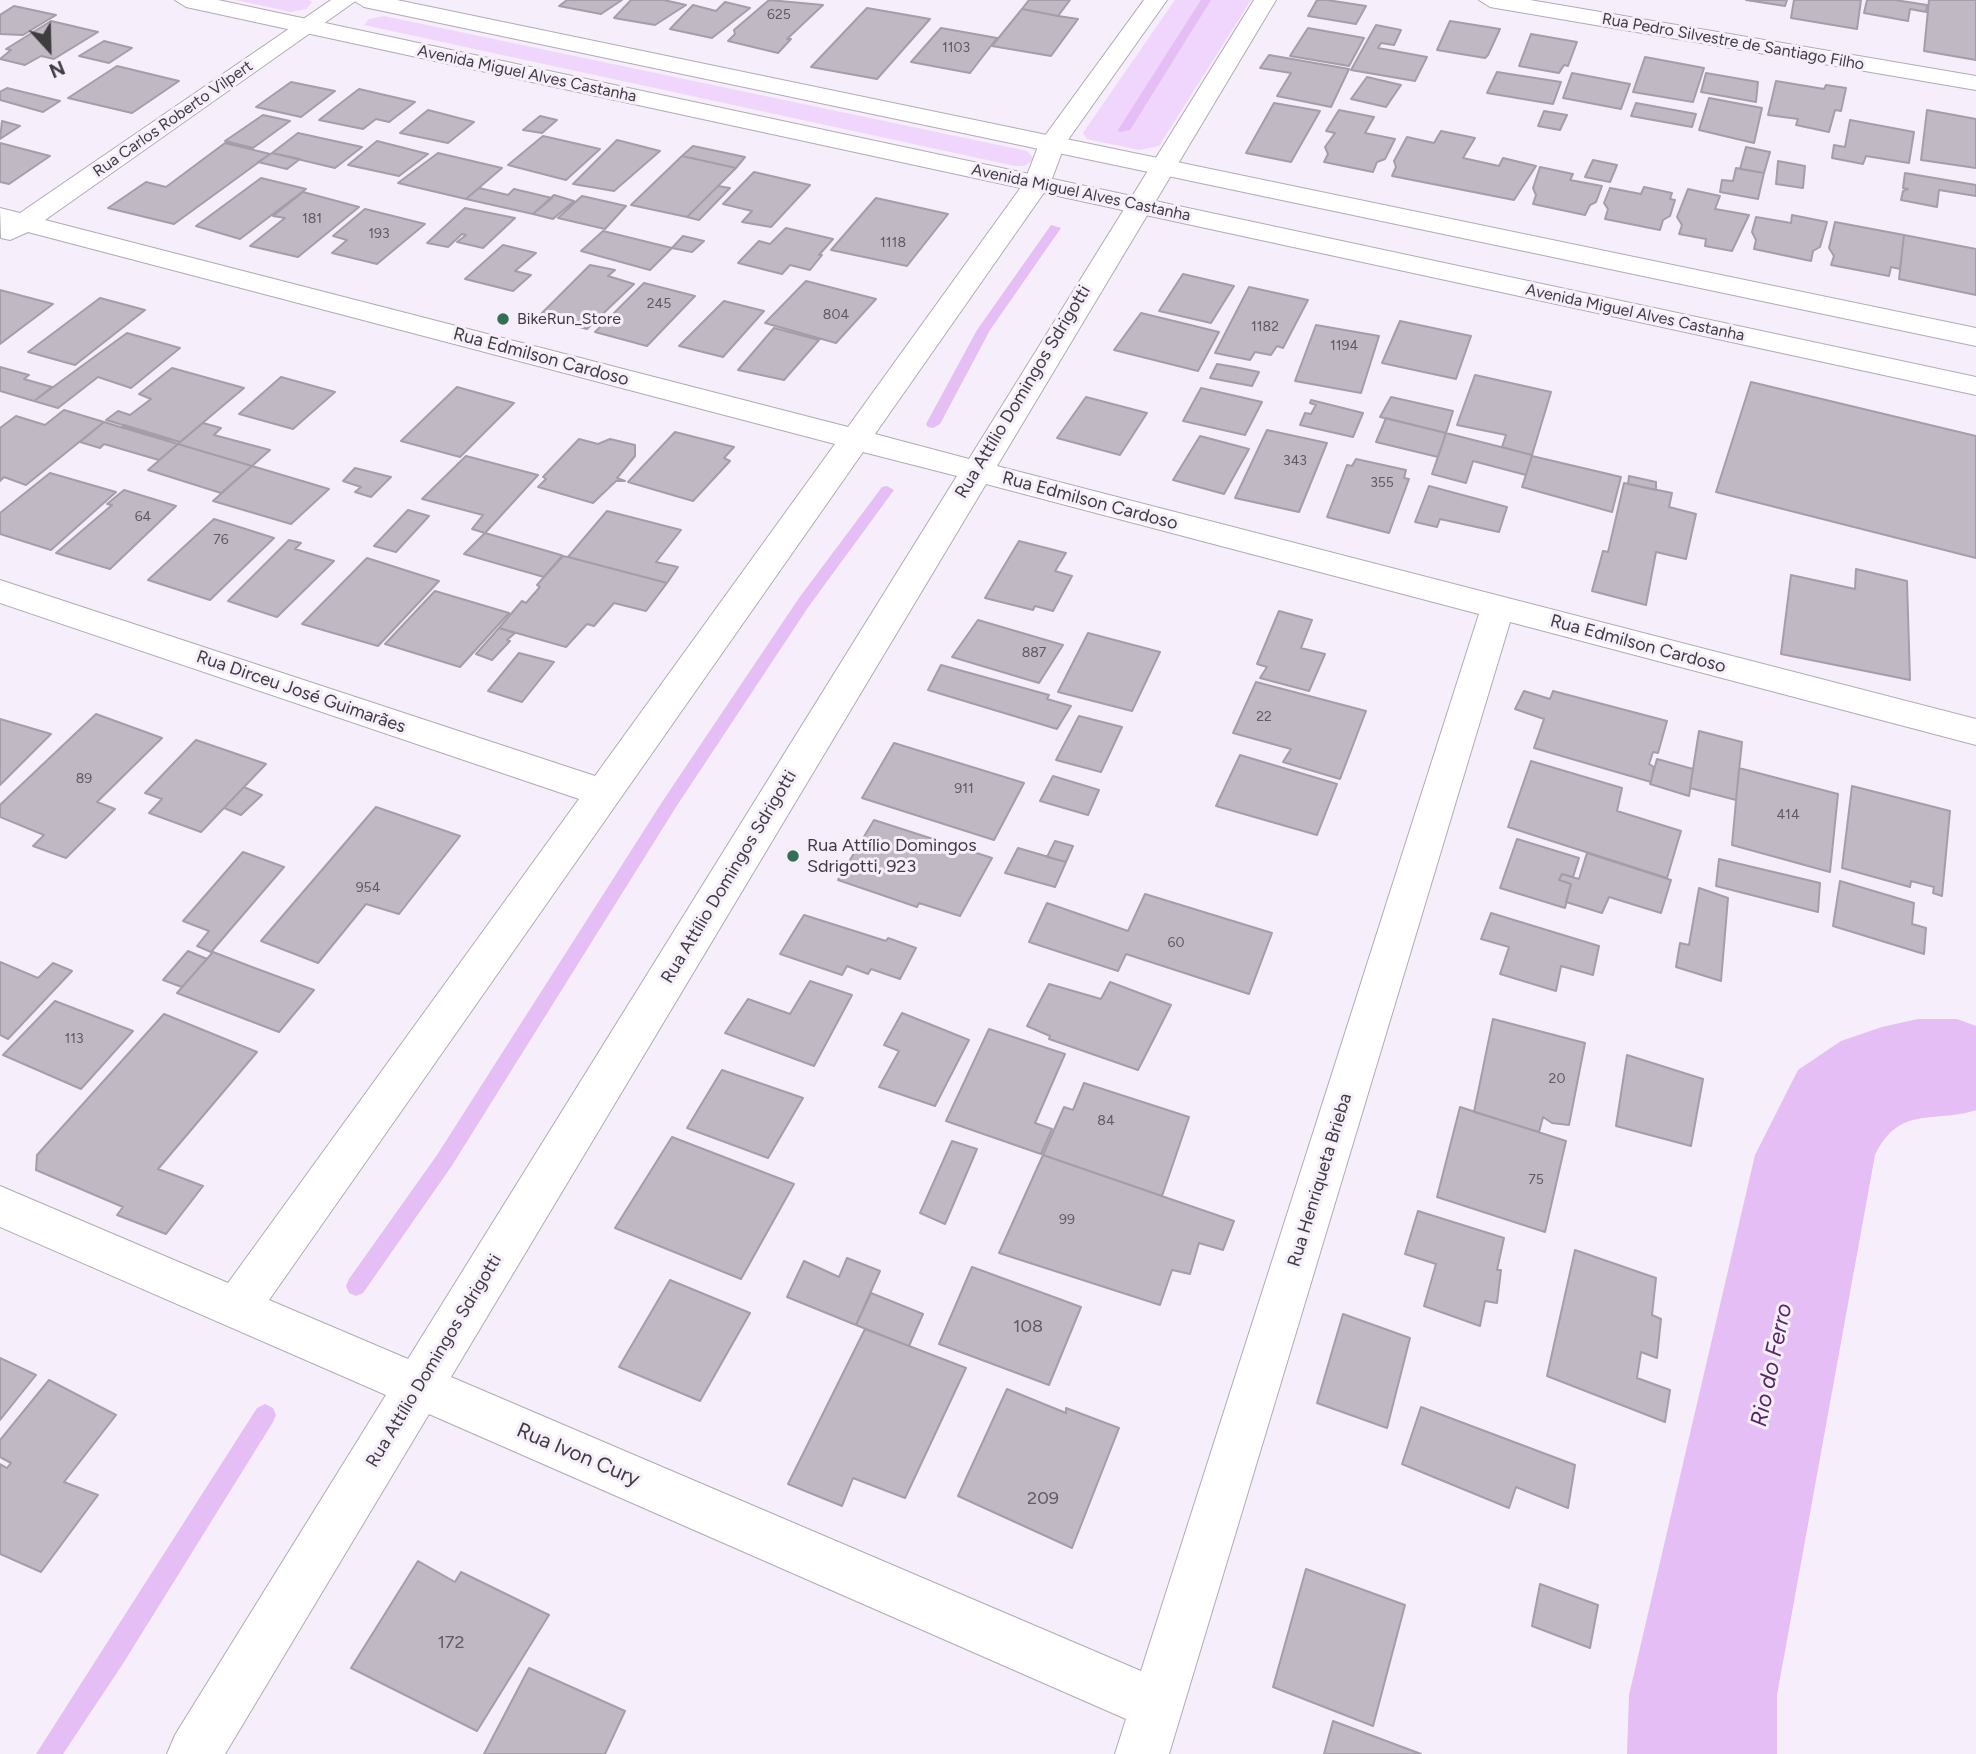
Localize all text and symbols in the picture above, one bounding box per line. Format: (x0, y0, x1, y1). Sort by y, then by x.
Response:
house number: 625 (767, 7, 791, 23)
street label: Rua Pedro Silvestre de Santiago Filho (1600, 9, 1866, 75)
north arrow (14, 14, 84, 84)
house number: 1103 (942, 40, 970, 56)
street label: Avenida Miguel Alves Castanha (416, 41, 638, 107)
text: N (46, 56, 68, 82)
street label: Rua Carlos Roberto Vilpert (90, 57, 256, 181)
street label: Avenida Miguel Alves Castanha (970, 160, 1192, 226)
house number: 181 (302, 211, 322, 227)
house number: 193 (368, 226, 390, 242)
house number: 1118 (880, 235, 906, 251)
street label: Avenida Miguel Alves Castanha (1524, 280, 1746, 346)
street label: Rua Attílio Domingos Sdrigotti (951, 282, 1095, 502)
house number: 245 (647, 296, 671, 312)
house number: 804 (823, 307, 849, 323)
place label: BikeRun_Store (517, 309, 621, 329)
marker: BikeRun_Store (495, 311, 511, 327)
house number: 1182 (1251, 319, 1279, 335)
street label: Rua Edmilson Cardoso (451, 323, 631, 391)
house number: 1194 (1330, 338, 1358, 354)
house number: 343 (1283, 453, 1307, 469)
street label: Rua Edmilson Cardoso (1000, 467, 1180, 535)
house number: 355 (1370, 475, 1394, 491)
house number: 64 (135, 509, 151, 525)
house number: 76 (213, 532, 229, 548)
street label: Rua Edmilson Cardoso (1548, 610, 1728, 678)
house number: 887 (1022, 645, 1046, 661)
street label: Rua Dirceu José Guimarães (194, 646, 408, 738)
house number: 22 (1256, 709, 1272, 725)
street label: Rua Attílio Domingos Sdrigotti (657, 767, 801, 987)
house number: 89 (76, 771, 92, 787)
house number: 911 (954, 781, 974, 797)
house number: 414 (1776, 807, 1800, 823)
place label: Rua Attílio Domingos Sdrigotti, 923 (807, 835, 977, 878)
marker: Rua Attílio Domingos Sdrigotti, 923 (785, 848, 801, 864)
house number: 954 (356, 880, 380, 896)
house number: 60 (1168, 935, 1184, 951)
house number: 113 (64, 1031, 84, 1047)
house number: 20 (1549, 1071, 1565, 1087)
street label: Rua Henriqueta Brieba (1283, 1091, 1357, 1269)
house number: 84 (1097, 1113, 1115, 1129)
house number: 75 (1528, 1172, 1544, 1188)
house number: 99 (1059, 1212, 1075, 1228)
street label: Rua Attílio Domingos Sdrigotti (362, 1251, 506, 1471)
water label: Rio do Ferro (1745, 1301, 1799, 1429)
house number: 108 (1013, 1316, 1043, 1338)
street label: Rua Ivon Cury (513, 1418, 643, 1492)
house number: 209 (1027, 1488, 1059, 1510)
house number: 172 (437, 1632, 465, 1654)

